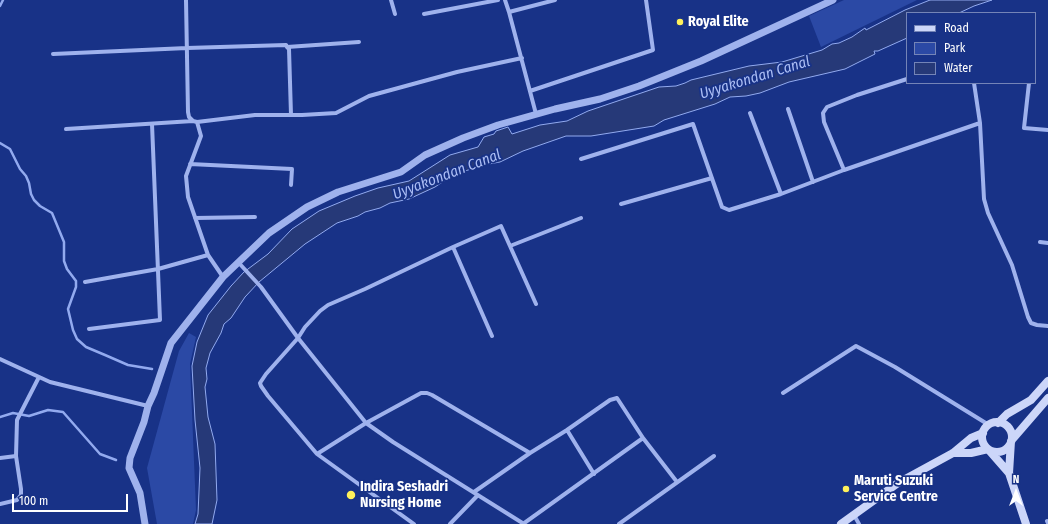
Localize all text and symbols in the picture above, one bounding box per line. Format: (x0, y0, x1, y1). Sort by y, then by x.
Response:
legend (906, 12, 1036, 84)
place label: Royal Elite (688, 14, 749, 30)
marker: Royal Elite (675, 17, 685, 27)
text: Road (944, 21, 969, 35)
text: Park (944, 41, 965, 55)
water label: Uyyakondan Canal (698, 53, 812, 103)
text: Water (944, 61, 972, 75)
water label: Uyyakondan Canal (390, 146, 504, 204)
north arrow (996, 472, 1036, 512)
place label: Maruti Suzuki Service Centre (854, 473, 938, 506)
text: N (1013, 473, 1019, 486)
place label: Indira Seshadri Nursing Home (360, 479, 448, 512)
marker: Maruti Suzuki Service Centre (841, 484, 851, 494)
scale bar (14, 486, 130, 512)
marker: Indira Seshadri Nursing Home (345, 489, 357, 501)
text: 100 m (19, 494, 48, 508)

